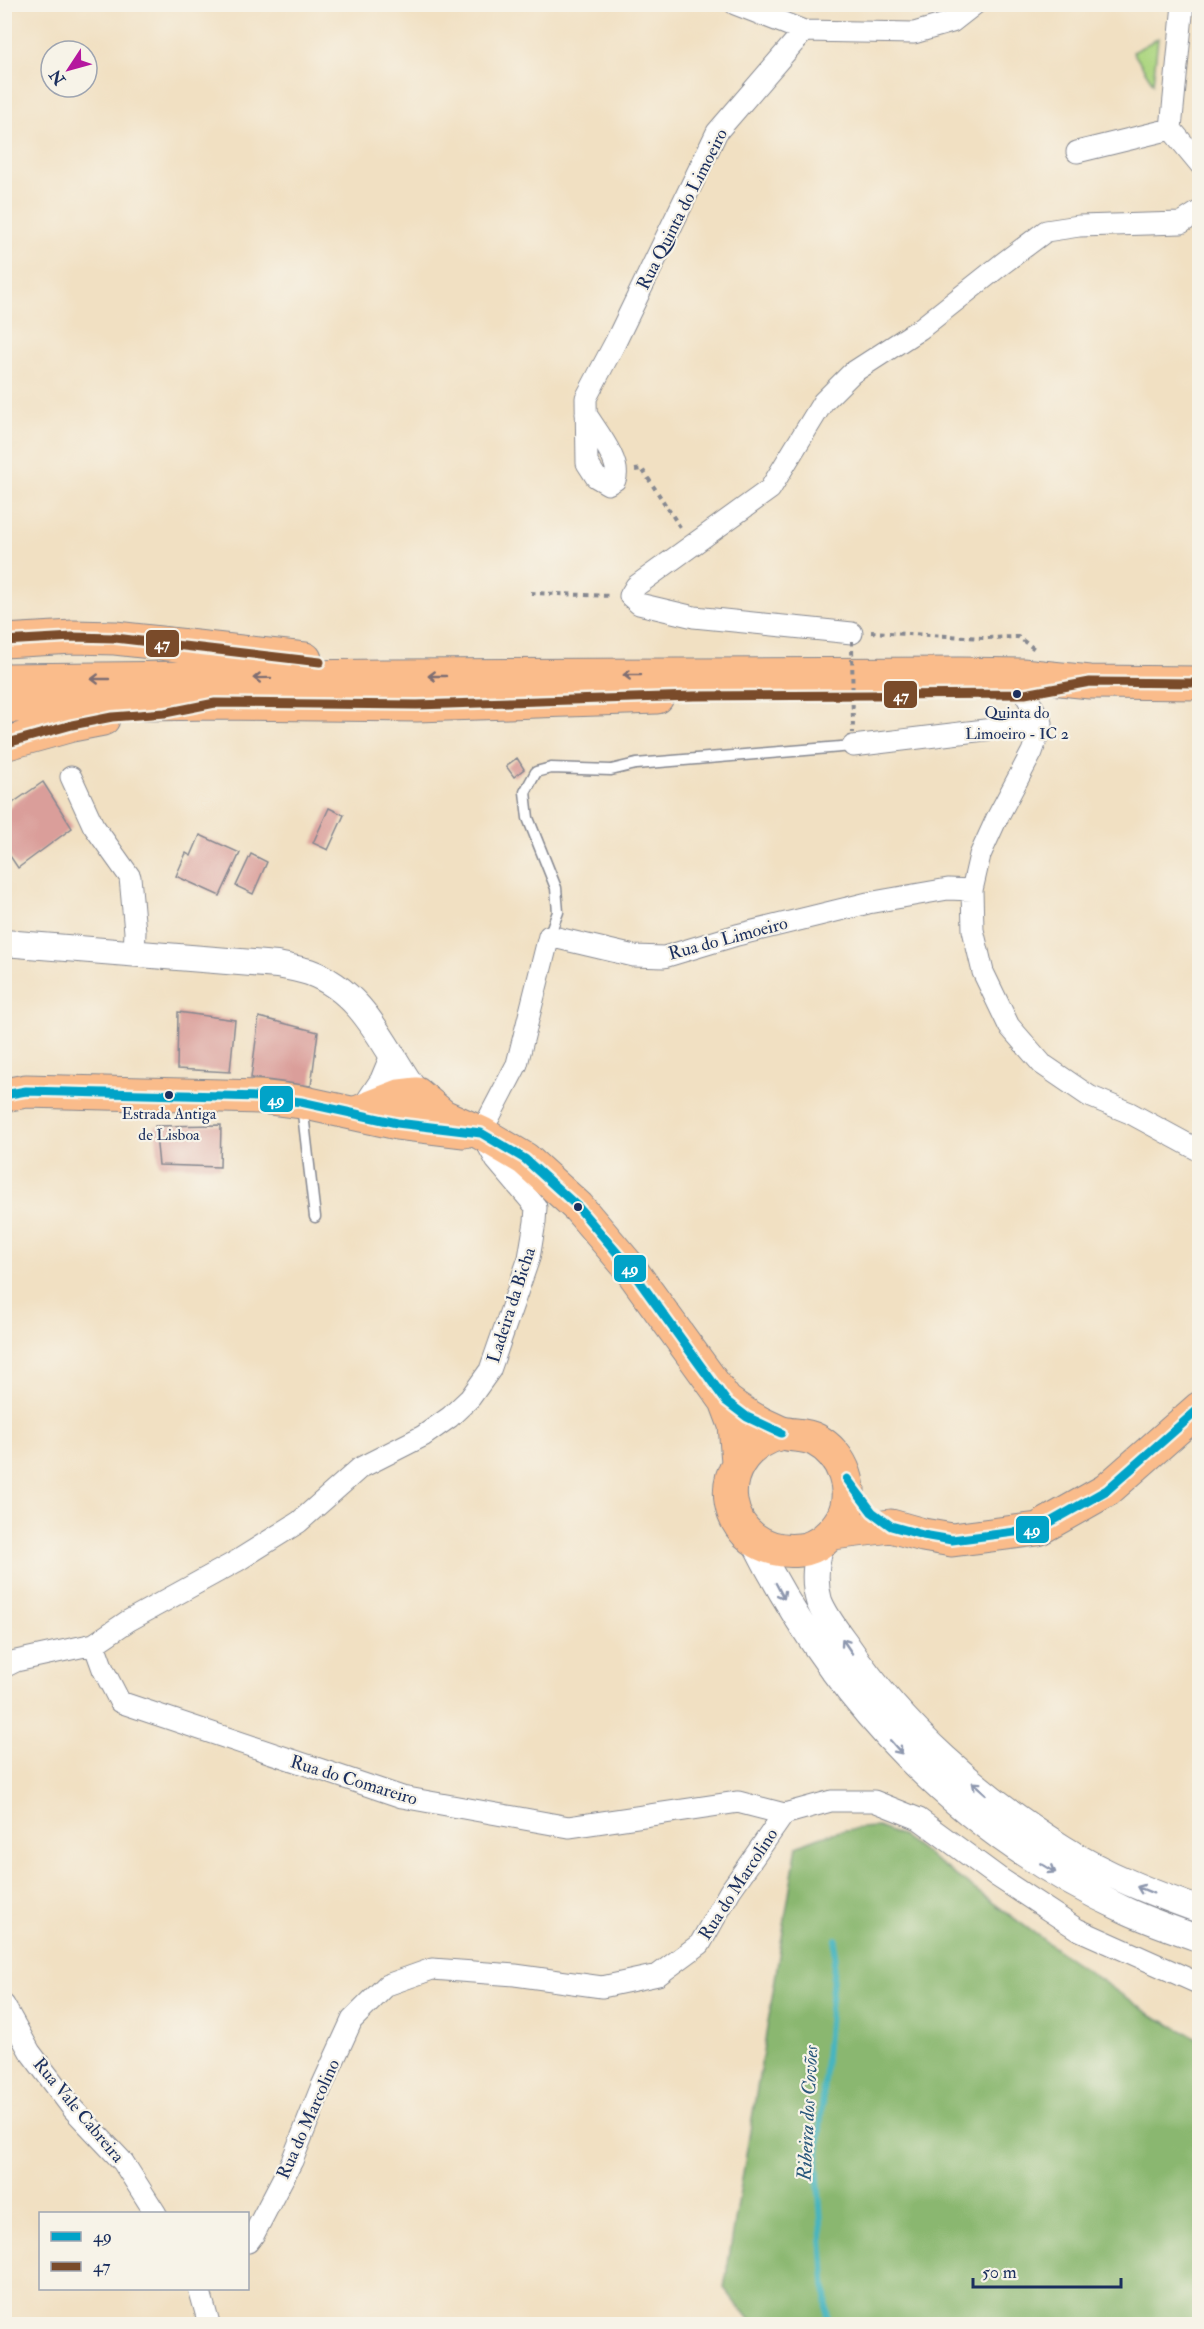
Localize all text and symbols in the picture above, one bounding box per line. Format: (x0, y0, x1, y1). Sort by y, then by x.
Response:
north arrow (39, 39, 99, 99)
text: N (45, 65, 71, 90)
street label: Rua Quinta do Limoeiro (632, 124, 733, 294)
line badge: 47 (145, 629, 180, 658)
text: 47 (153, 634, 170, 654)
one-way arrow (623, 669, 643, 681)
one-way arrow (428, 670, 448, 682)
one-way arrow (252, 672, 272, 683)
one-way arrow (91, 673, 111, 685)
line badge: 47 (883, 680, 918, 709)
text: 47 (892, 686, 909, 706)
marker: Quinta do Limoeiro - IC 2 (1011, 688, 1023, 700)
place label: Quinta do Limoeiro - IC 2 (965, 703, 1069, 744)
street label: Rua do Limoeiro (666, 911, 791, 965)
line badge: 49 (259, 1085, 294, 1113)
marker: Estrada Antiga de Lisboa (163, 1089, 175, 1101)
text: 49 (267, 1090, 284, 1110)
place label: Estrada Antiga de Lisboa (122, 1104, 217, 1145)
unlabelled marker (572, 1201, 584, 1213)
street label: Ladeira da Bicha (482, 1244, 541, 1366)
line badge: 49 (613, 1254, 647, 1283)
text: 49 (621, 1259, 638, 1279)
line badge: 49 (1015, 1515, 1050, 1544)
text: 49 (1023, 1520, 1040, 1540)
one-way arrow (774, 1582, 786, 1599)
one-way arrow (841, 1638, 853, 1655)
one-way arrow (889, 1739, 903, 1754)
street label: Rua do Comareiro (287, 1750, 421, 1811)
one-way arrow (972, 1781, 987, 1795)
street label: Rua do Marcolino (694, 1824, 783, 1945)
one-way arrow (1039, 1863, 1056, 1875)
one-way arrow (1136, 1884, 1154, 1895)
water label: Ribeira dos Covões (791, 2044, 824, 2182)
street label: Rua Vale Cabreira (28, 2053, 130, 2168)
street label: Rua do Marcolino (272, 2055, 345, 2183)
legend (39, 2212, 249, 2290)
text: 49 (93, 2225, 112, 2248)
scale bar (973, 2251, 1122, 2289)
text: 47 (93, 2255, 111, 2278)
text: 50 m (982, 2261, 1017, 2284)

